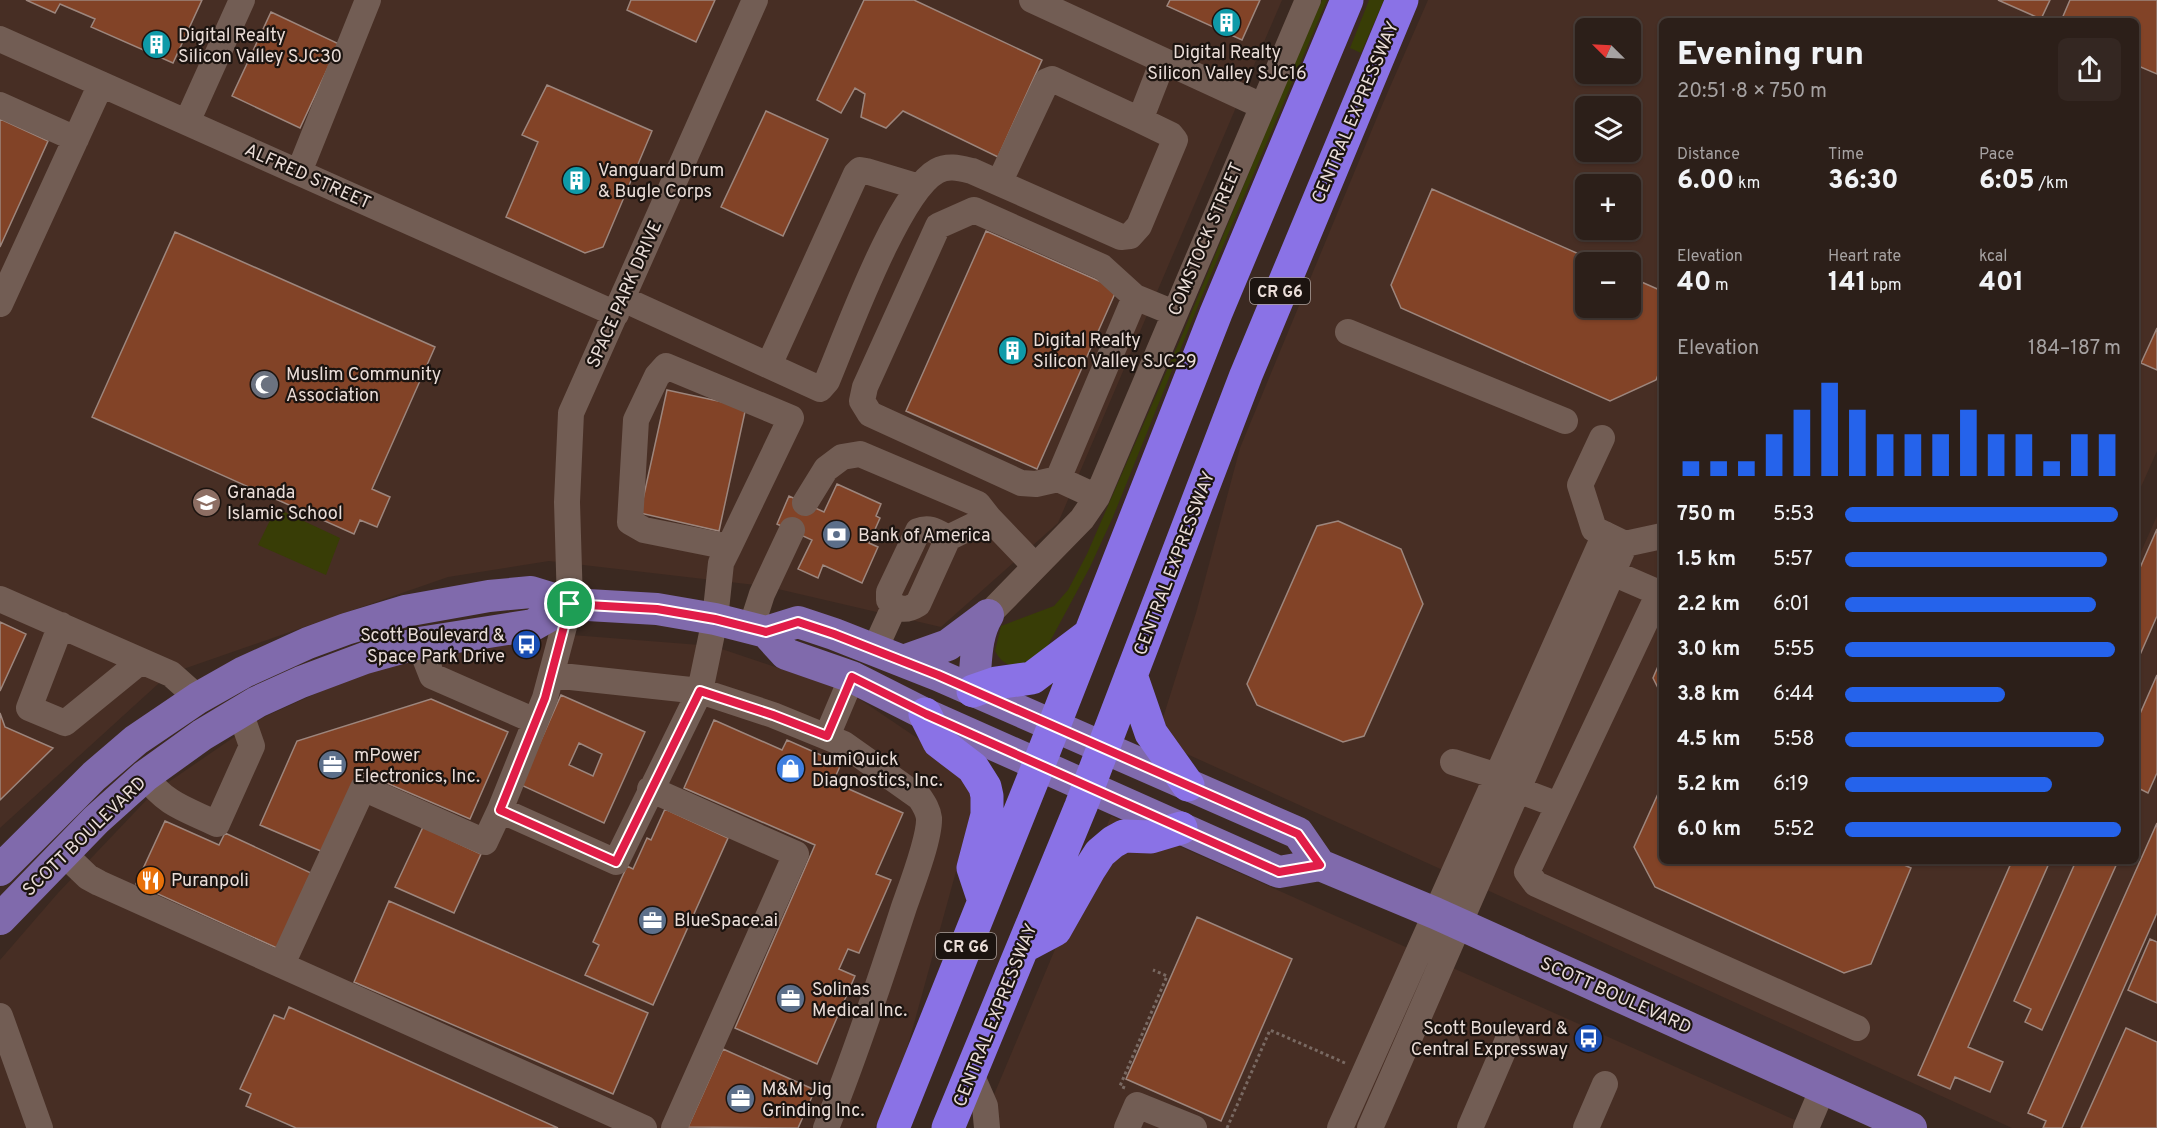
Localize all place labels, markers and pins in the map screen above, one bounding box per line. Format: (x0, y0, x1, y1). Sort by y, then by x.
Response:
building icon: Digital Realty Silicon Valley SJC16 (1211, 7, 1243, 39)
place label: Digital Realty Silicon Valley SJC30 (178, 25, 342, 69)
building icon: Digital Realty Silicon Valley SJC30 (141, 29, 173, 61)
place label: Digital Realty Silicon Valley SJC16 (1147, 42, 1307, 86)
place label: Vanguard Drum & Bugle Corps (598, 160, 724, 204)
building icon: Vanguard Drum & Bugle Corps (561, 164, 593, 196)
place label: Digital Realty Silicon Valley SJC29 (1033, 330, 1197, 374)
building icon: Digital Realty Silicon Valley SJC29 (996, 334, 1028, 366)
place label: Muslim Community Association (286, 364, 441, 408)
mosque icon: Muslim Community Association (249, 368, 281, 400)
place label: Granada Islamic School (227, 482, 343, 526)
school or university icon: Granada Islamic School (190, 486, 222, 518)
bank icon: Bank of America (821, 519, 853, 551)
place label: Bank of America (858, 525, 990, 548)
pin (544, 578, 595, 629)
place label: Scott Boulevard & Space Park Drive (360, 625, 505, 669)
bus stop icon: Scott Boulevard & Space Park Drive (510, 629, 542, 661)
place label: mPower Electronics, Inc. (354, 745, 480, 789)
office icon: mPower Electronics, Inc. (317, 749, 349, 781)
place label: LumiQuick Diagnostics, Inc. (812, 749, 943, 793)
shop icon: LumiQuick Diagnostics, Inc. (775, 753, 807, 785)
restaurant icon: Puranpoli (134, 864, 166, 896)
place label: Puranpoli (171, 870, 249, 893)
office icon: BlueSpace.ai (637, 904, 669, 936)
place label: BlueSpace.ai (674, 910, 778, 933)
place label: Solinas Medical Inc. (812, 979, 907, 1023)
office icon: Solinas Medical Inc. (775, 983, 807, 1015)
place label: Scott Boulevard & Central Expressway (1411, 1018, 1568, 1062)
bus stop icon: Scott Boulevard & Central Expressway (1573, 1022, 1605, 1054)
place label: M&M Jig Grinding Inc. (762, 1079, 865, 1123)
office icon: M&M Jig Grinding Inc. (725, 1083, 757, 1115)

